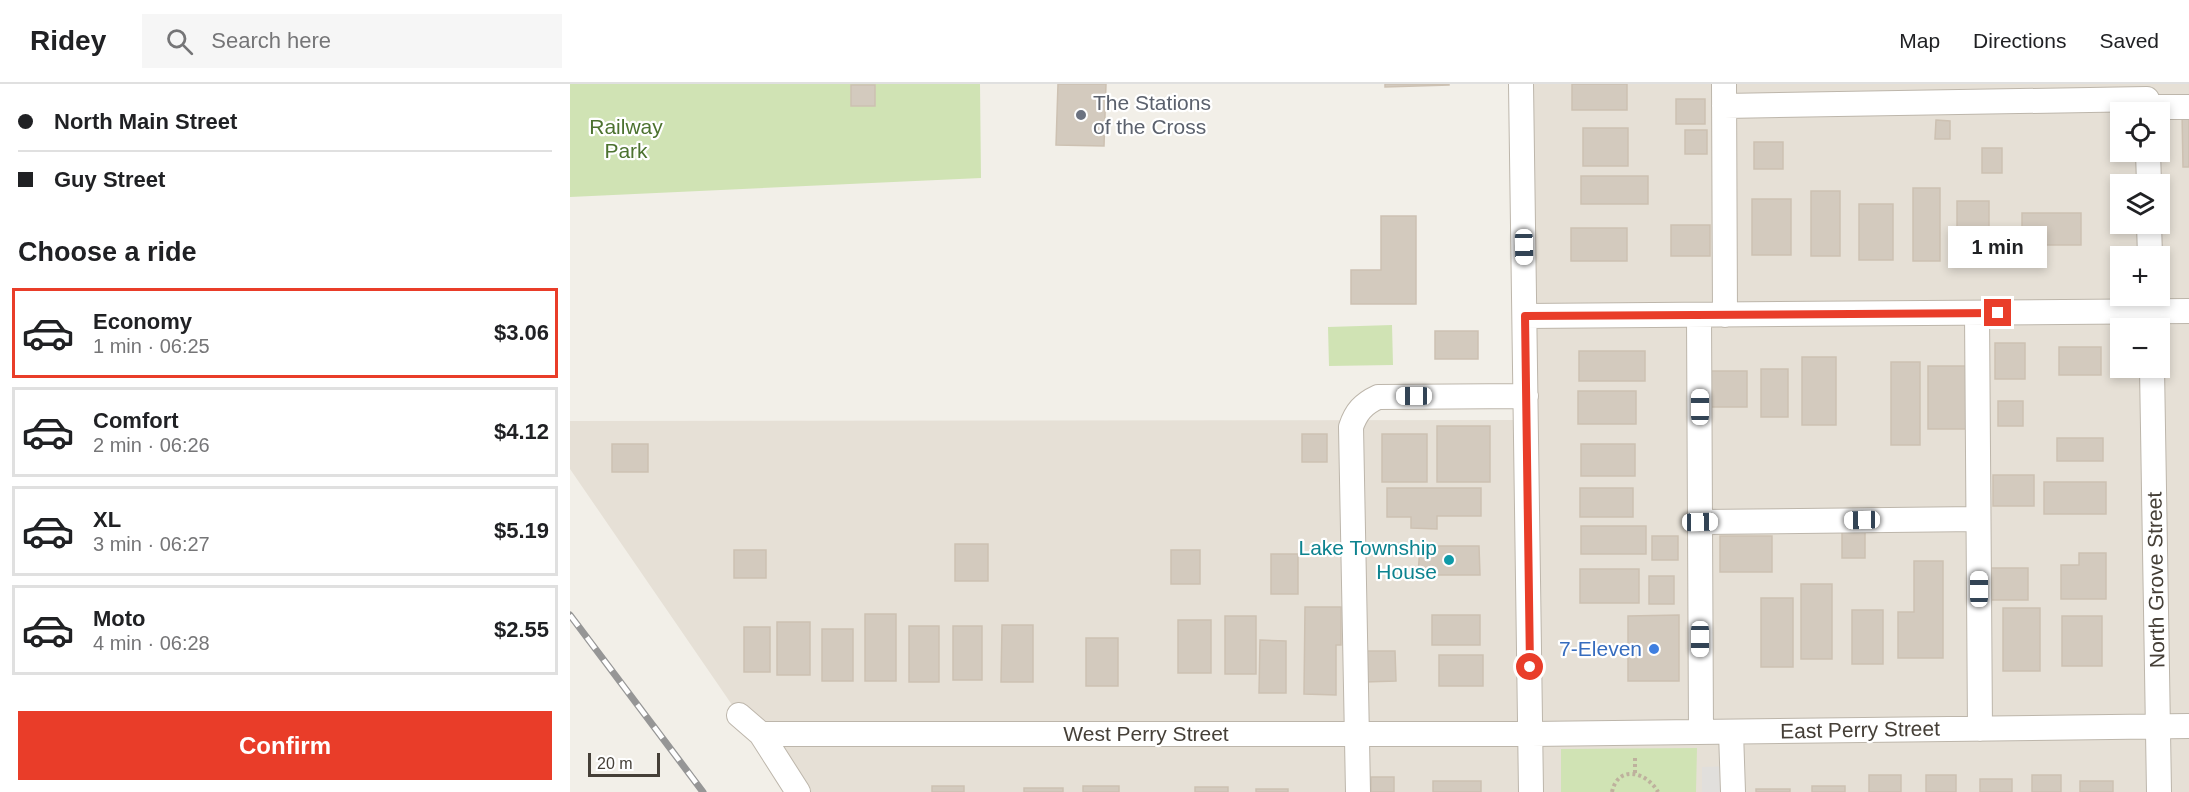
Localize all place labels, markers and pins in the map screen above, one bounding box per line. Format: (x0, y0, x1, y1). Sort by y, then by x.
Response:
place label: The Stations of the Cross (1093, 91, 1211, 138)
marker: The Stations of the Cross (1074, 108, 1088, 122)
place label: Lake Township House (1298, 536, 1437, 583)
marker: Lake Township House (1442, 553, 1456, 567)
place label: 7-Eleven (1559, 637, 1642, 660)
marker: 7-Eleven (1647, 642, 1661, 656)

